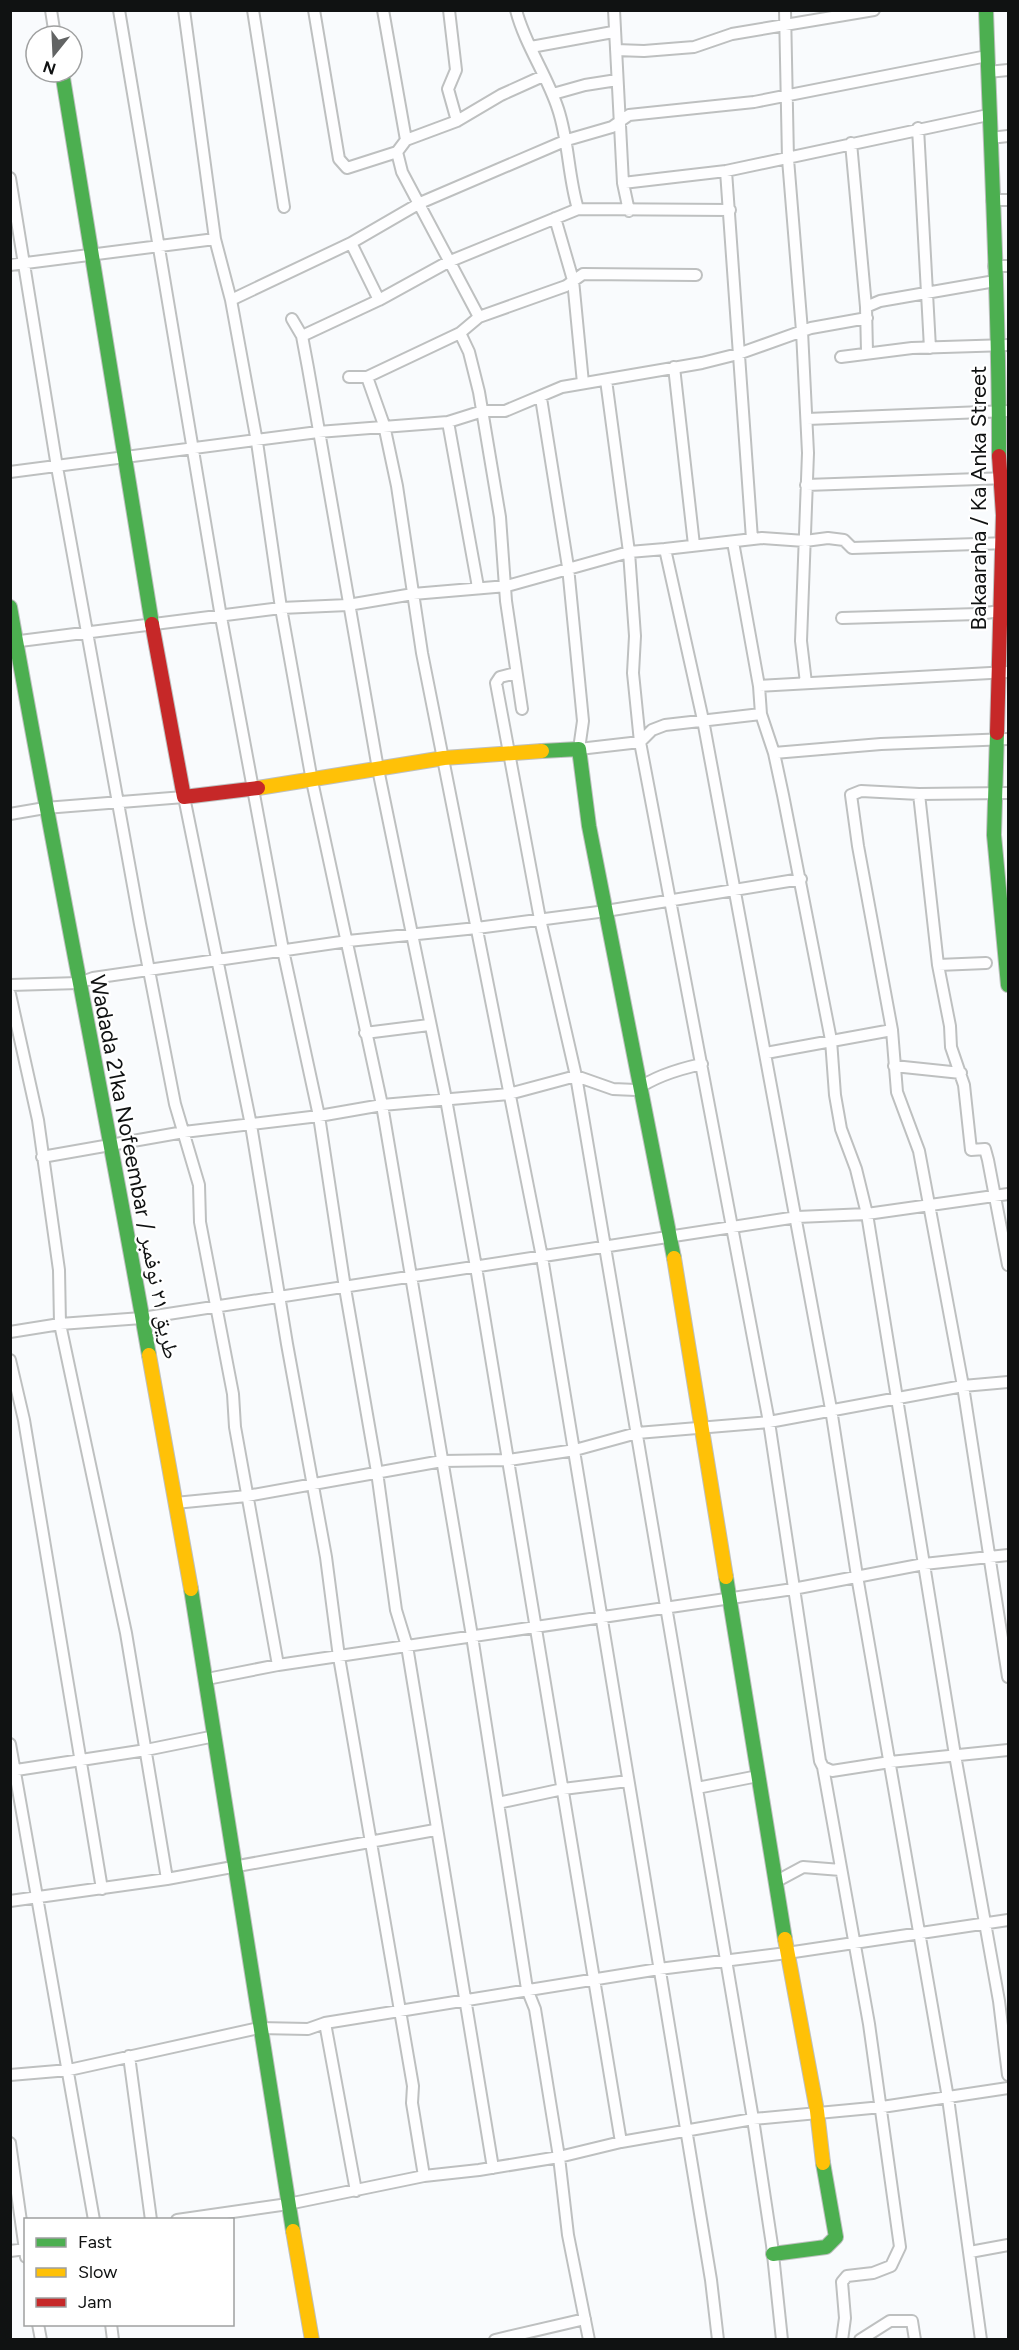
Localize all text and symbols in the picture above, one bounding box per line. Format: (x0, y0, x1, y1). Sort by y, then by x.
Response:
north arrow (24, 24, 84, 84)
text: N (41, 57, 58, 79)
street label: Bakaaraha / Ka Anka Street (965, 366, 992, 630)
street label: Wadada 21ka Nofeembar / طريق ٢١ نوفمبر (84, 973, 185, 1362)
legend (24, 2218, 234, 2326)
text: Fast (78, 2231, 112, 2253)
text: Slow (78, 2261, 117, 2283)
text: Jam (78, 2291, 112, 2313)

